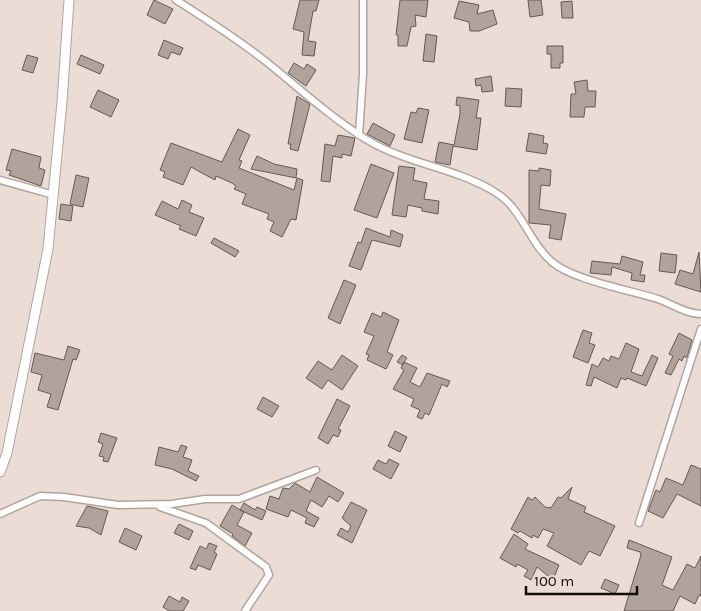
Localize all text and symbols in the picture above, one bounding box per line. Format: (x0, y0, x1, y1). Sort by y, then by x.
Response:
scale bar (526, 564, 637, 596)
text: 100 m (534, 572, 574, 590)

